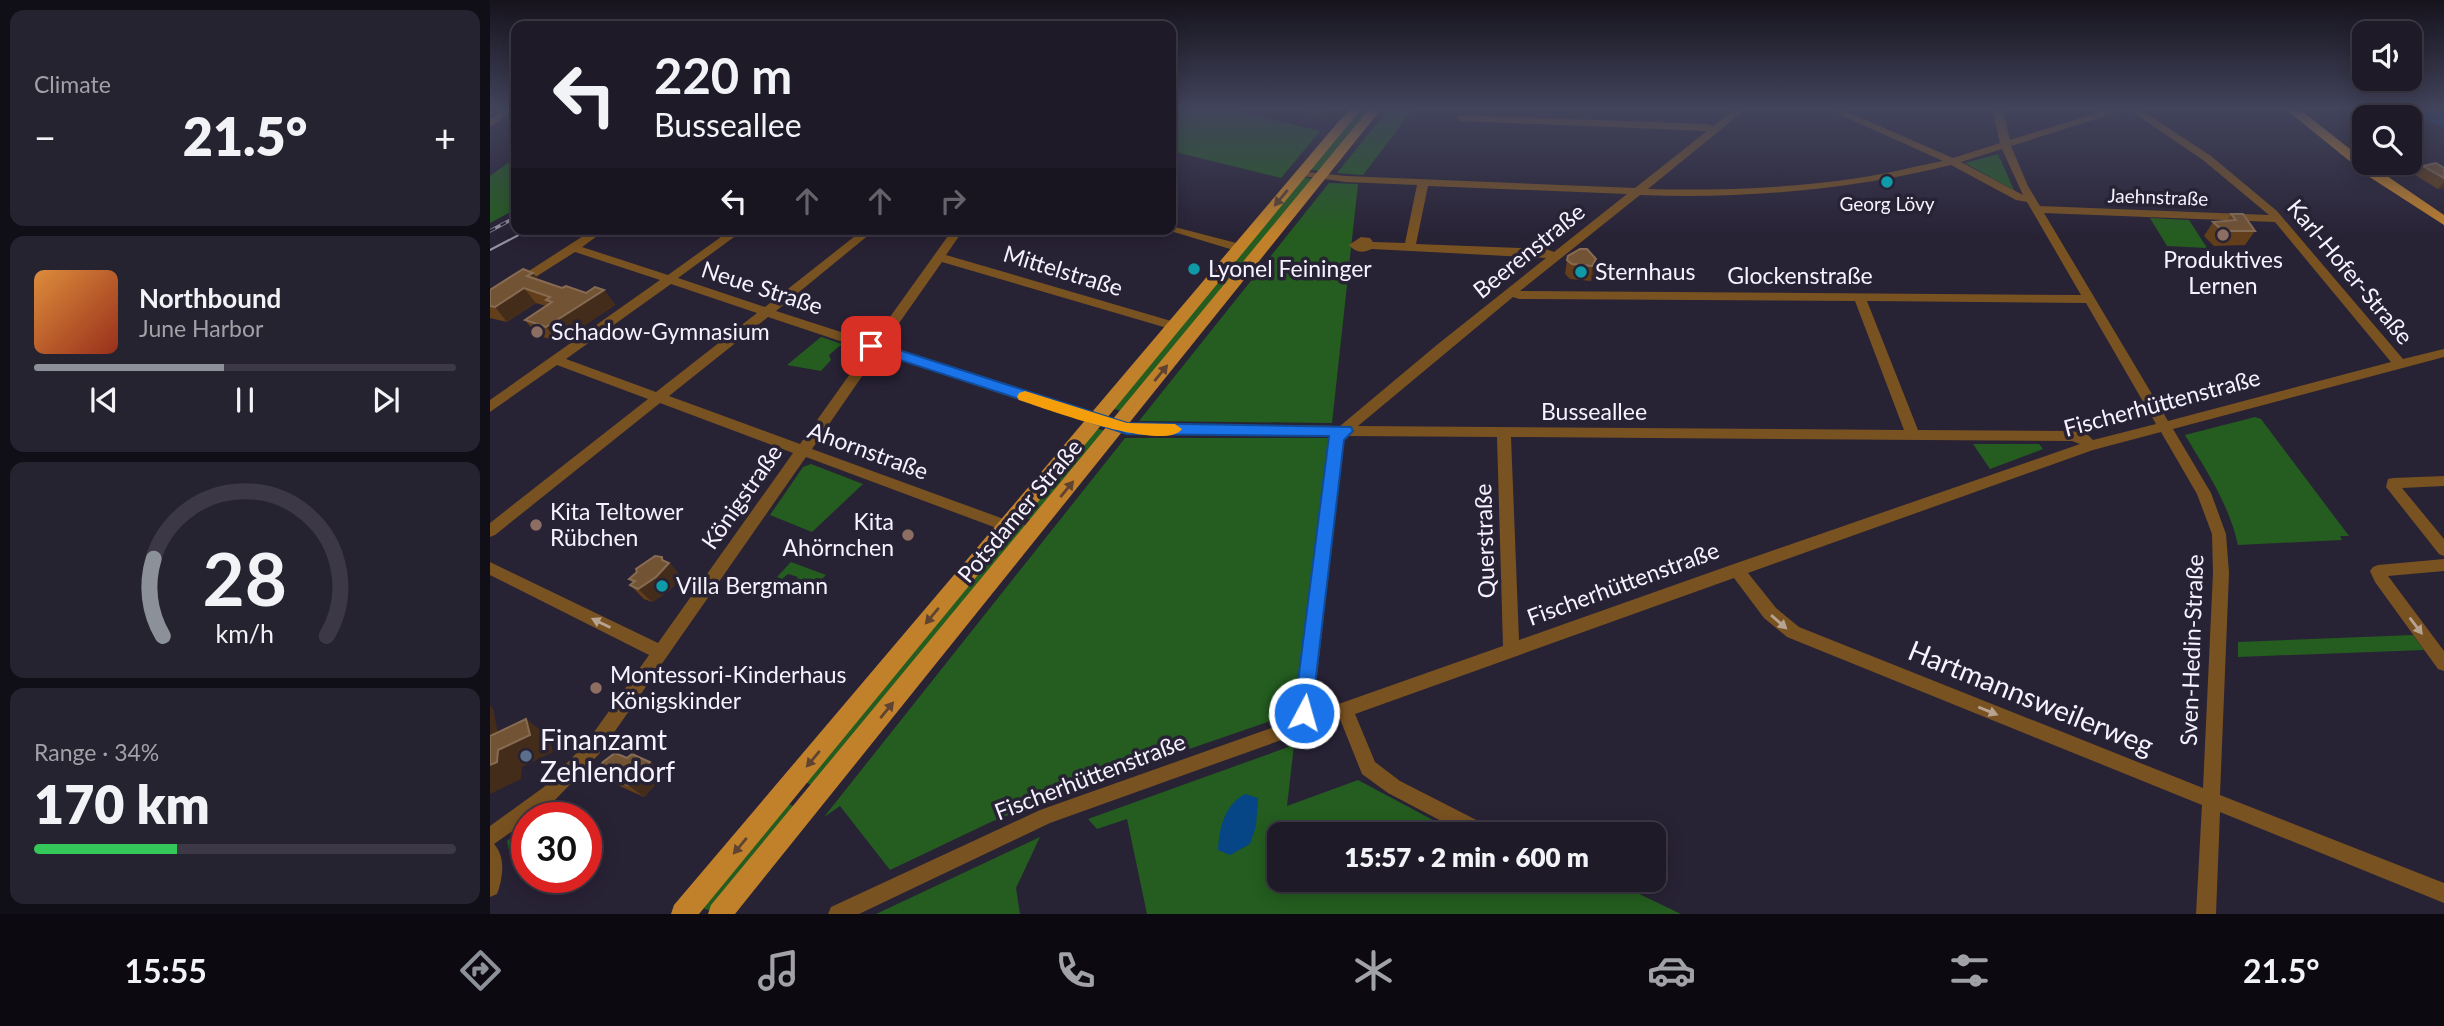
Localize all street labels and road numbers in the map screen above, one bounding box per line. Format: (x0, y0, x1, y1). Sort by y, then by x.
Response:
street label: Jaehnstraße (2107, 183, 2209, 210)
street label: Karl-Hofer-Straße (2282, 193, 2420, 349)
street label: Beerenstraße (1467, 197, 1590, 304)
street label: Mittelstraße (1000, 239, 1126, 301)
street label: Neue Straße (698, 254, 826, 320)
street label: Glockenstraße (1727, 261, 1873, 289)
street label: Fischerhüttenstraße (2060, 362, 2263, 442)
street label: Busseallee (1541, 397, 1647, 425)
street label: Ahornstraße (804, 415, 932, 485)
street label: Potsdamer Straße (951, 433, 1087, 588)
street label: Königstraße (695, 439, 787, 554)
street label: Querstraße (1468, 483, 1500, 599)
street label: Fischerhüttenstraße (1523, 535, 1723, 631)
street label: Sven-Hedin-Straße (2174, 554, 2208, 746)
street label: Hartmannsweilerweg (1904, 632, 2159, 762)
street label: Fischerhüttenstraße (990, 727, 1189, 825)

